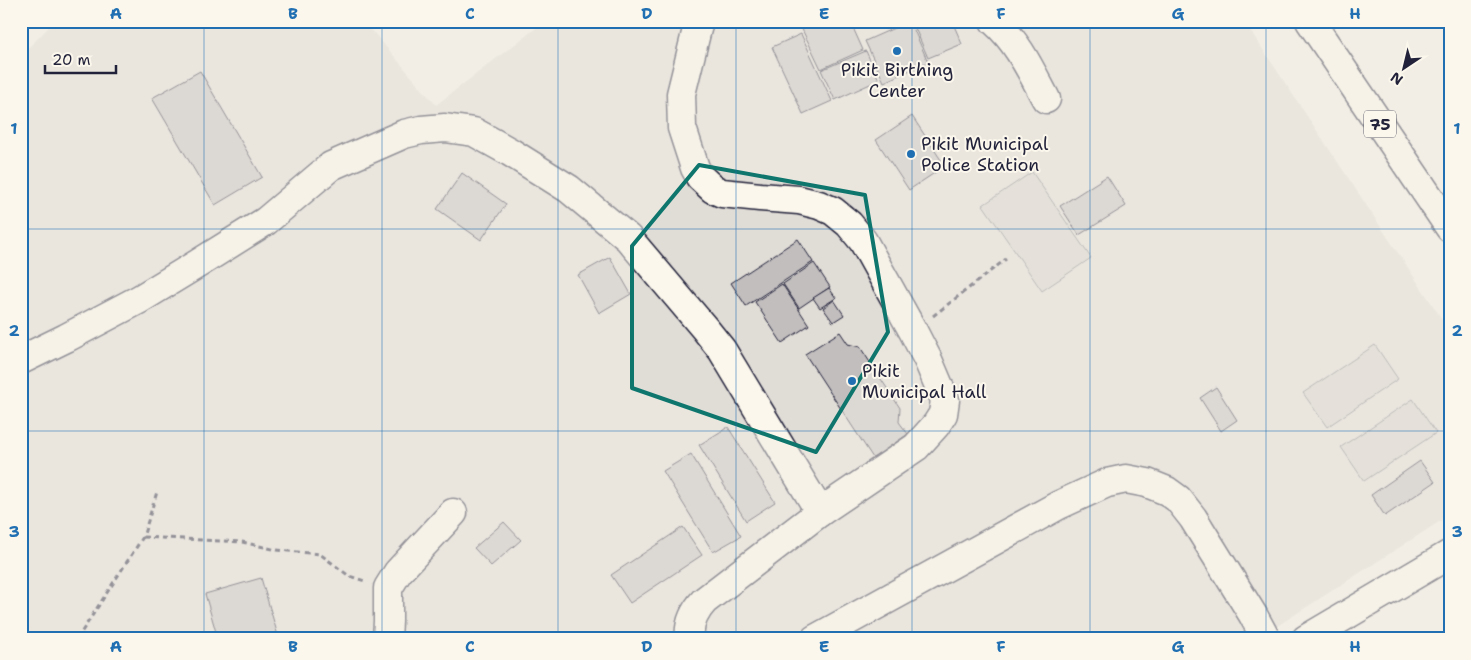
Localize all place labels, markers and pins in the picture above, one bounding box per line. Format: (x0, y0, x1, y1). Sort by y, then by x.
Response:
marker: Pikit Birthing Center (891, 45, 903, 57)
place label: Pikit Birthing Center (841, 58, 953, 103)
place label: Pikit Municipal Police Station (921, 132, 1049, 177)
marker: Pikit Municipal Police Station (905, 148, 917, 160)
place label: Pikit Municipal Hall (862, 359, 987, 404)
marker: Pikit Municipal Hall (846, 375, 858, 387)

